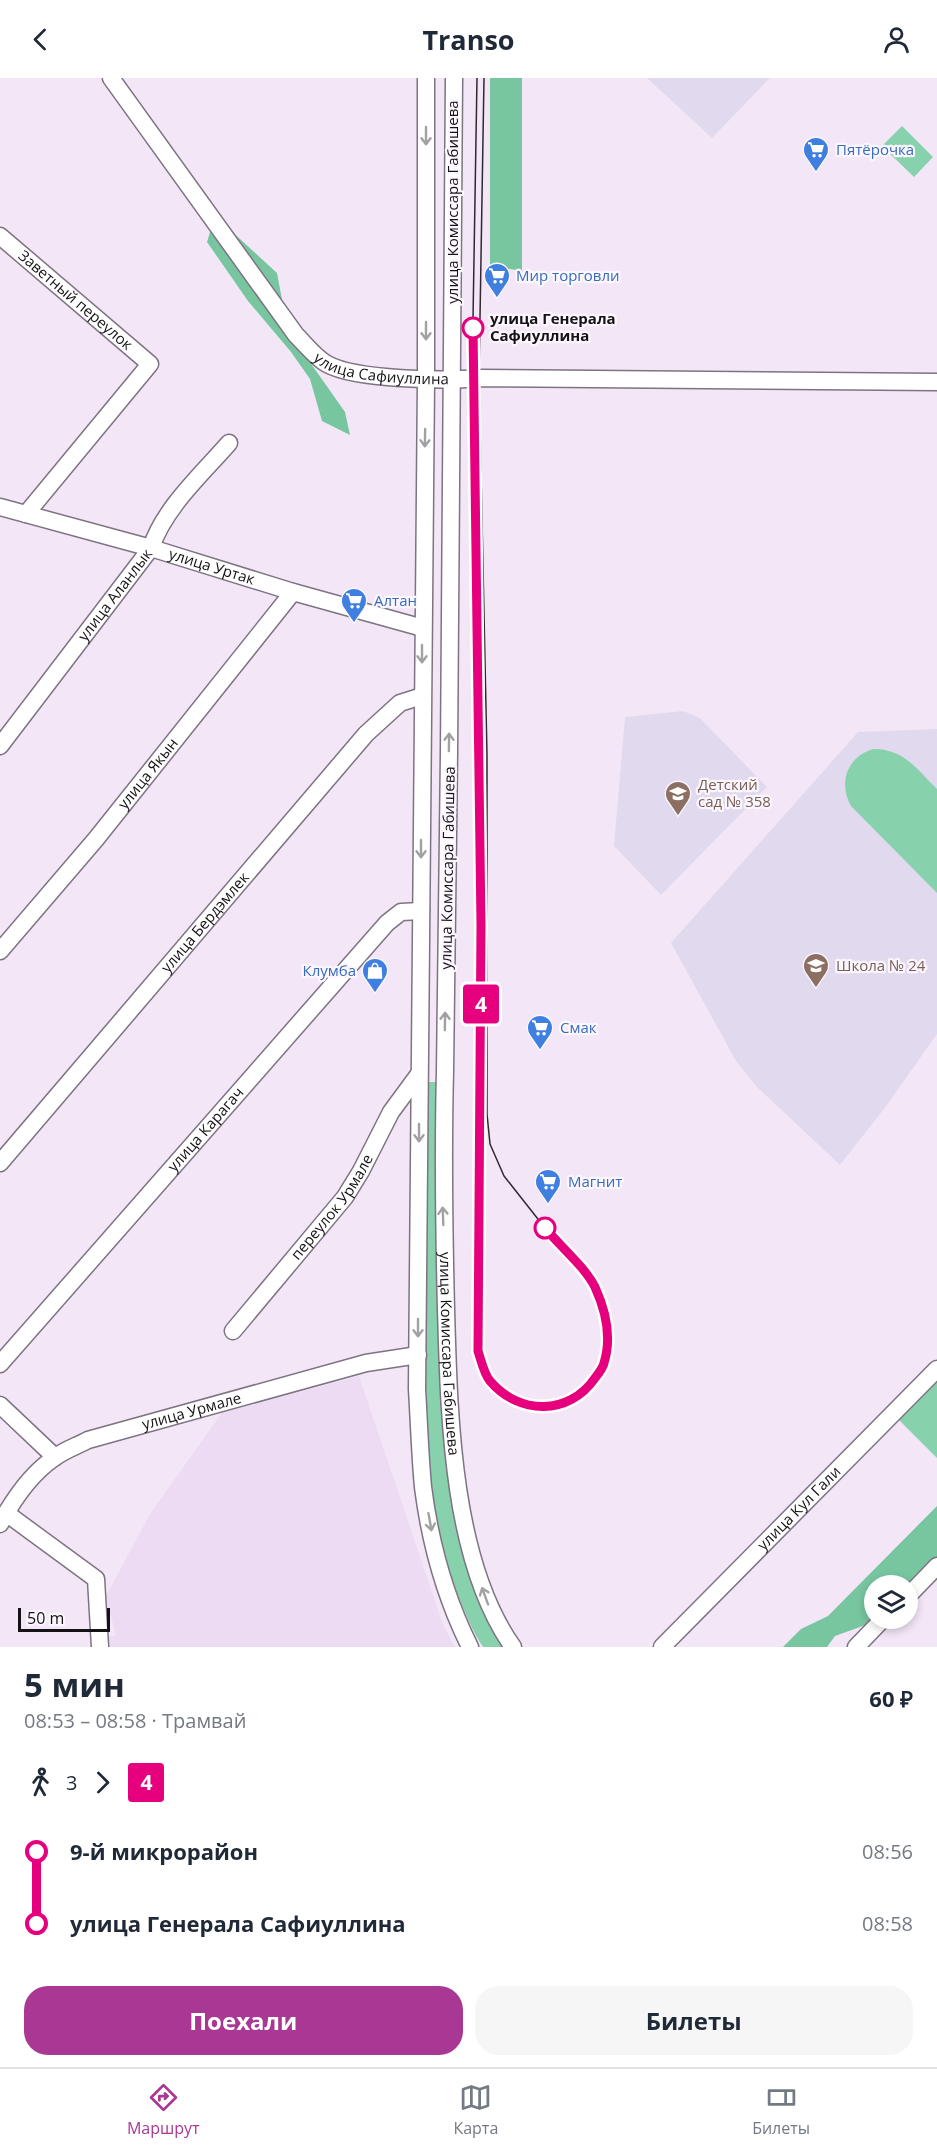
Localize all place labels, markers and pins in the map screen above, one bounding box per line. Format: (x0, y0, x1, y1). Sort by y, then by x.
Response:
supermarket icon: Пятёрочка (801, 135, 831, 173)
place label: Пятёрочка (836, 139, 914, 159)
supermarket icon: Мир торговли (482, 261, 512, 299)
place label: Мир торговли (516, 265, 620, 285)
place label: улица Генерала Сафиуллина (490, 308, 616, 345)
marker: улица Генерала Сафиуллина (462, 317, 484, 339)
supermarket icon: Алтан (339, 586, 369, 624)
place label: Алтан (374, 590, 417, 610)
place label: Детский сад № 358 (698, 774, 771, 811)
school or university icon: Детский сад № 358 (663, 779, 693, 817)
school or university icon: Школа № 24 (801, 951, 831, 989)
place label: Школа № 24 (836, 955, 926, 975)
shop icon: Клумба (360, 956, 390, 994)
place label: Клумба (302, 960, 356, 980)
supermarket icon: Смак (525, 1013, 555, 1051)
place label: Смак (560, 1017, 597, 1037)
supermarket icon: Магнит (533, 1167, 563, 1205)
place label: Магнит (568, 1171, 622, 1191)
unlabelled marker (534, 1217, 556, 1239)

